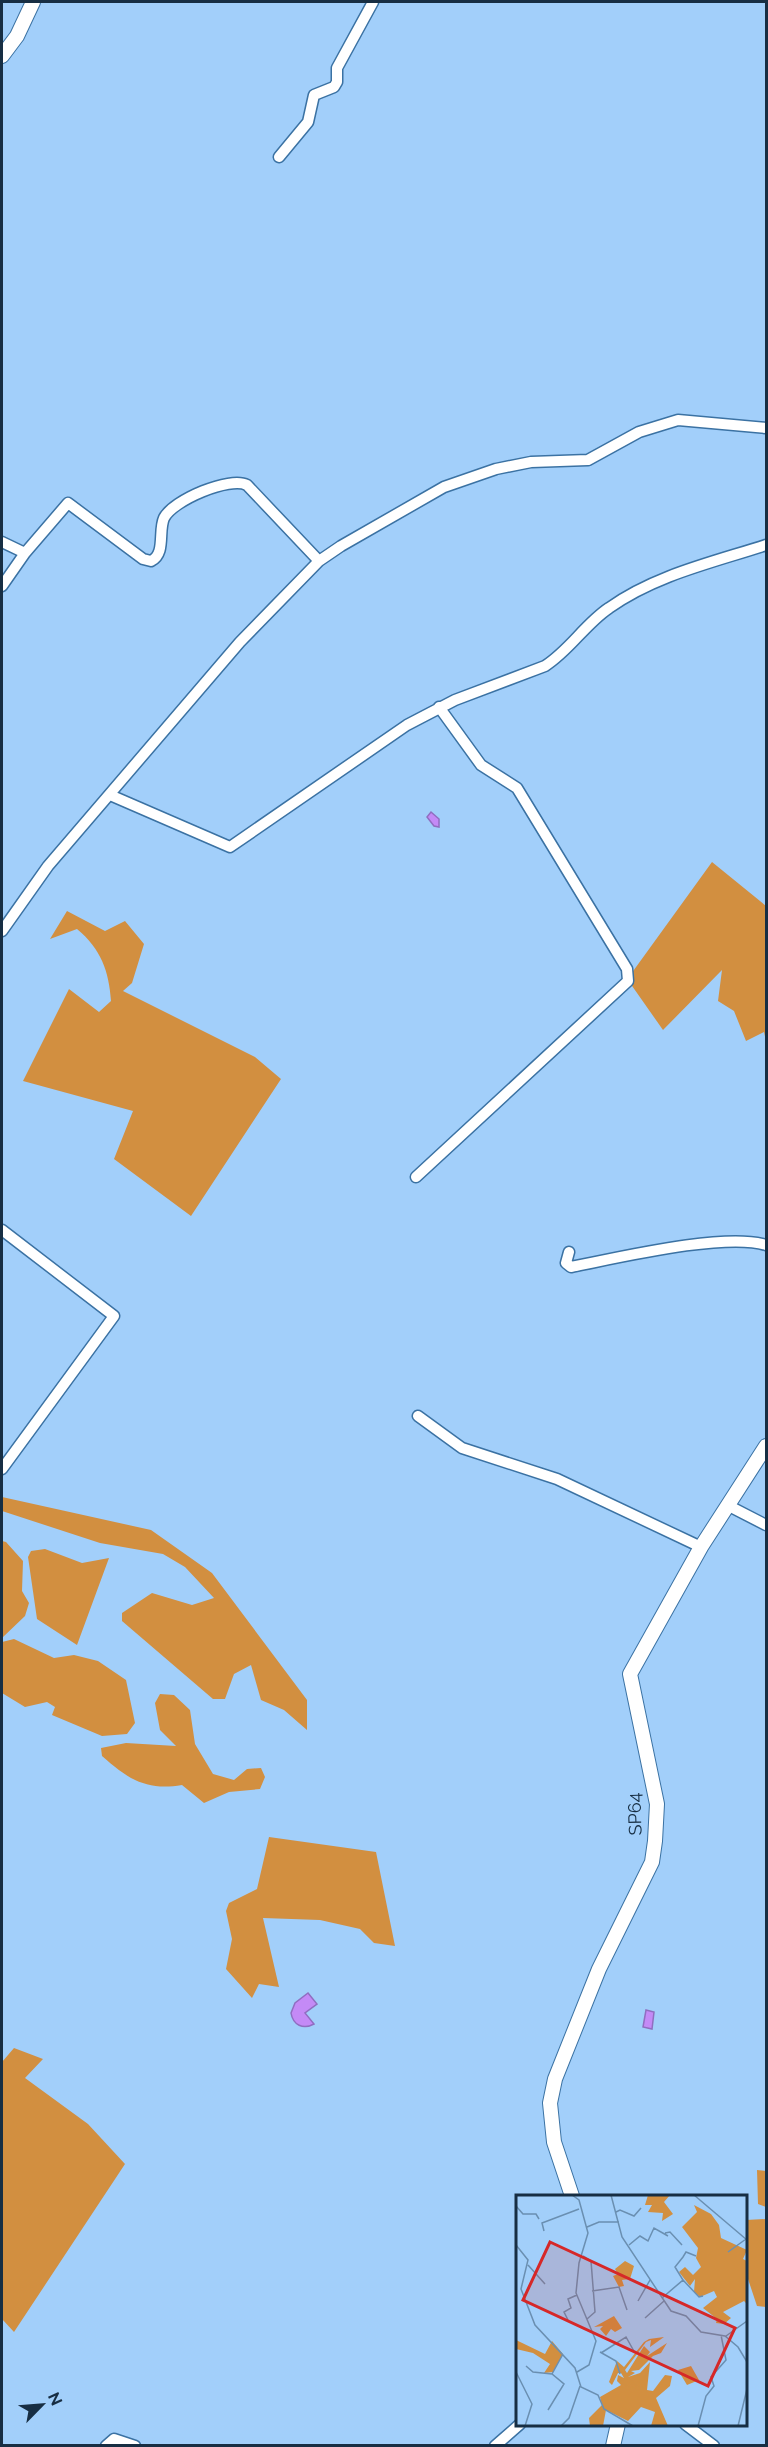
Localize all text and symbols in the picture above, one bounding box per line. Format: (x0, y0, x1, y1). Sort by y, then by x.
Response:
street label: SP64 (623, 1792, 646, 1836)
inset map (516, 2195, 747, 2426)
north arrow (12, 2375, 72, 2435)
text: N (44, 2389, 66, 2408)

